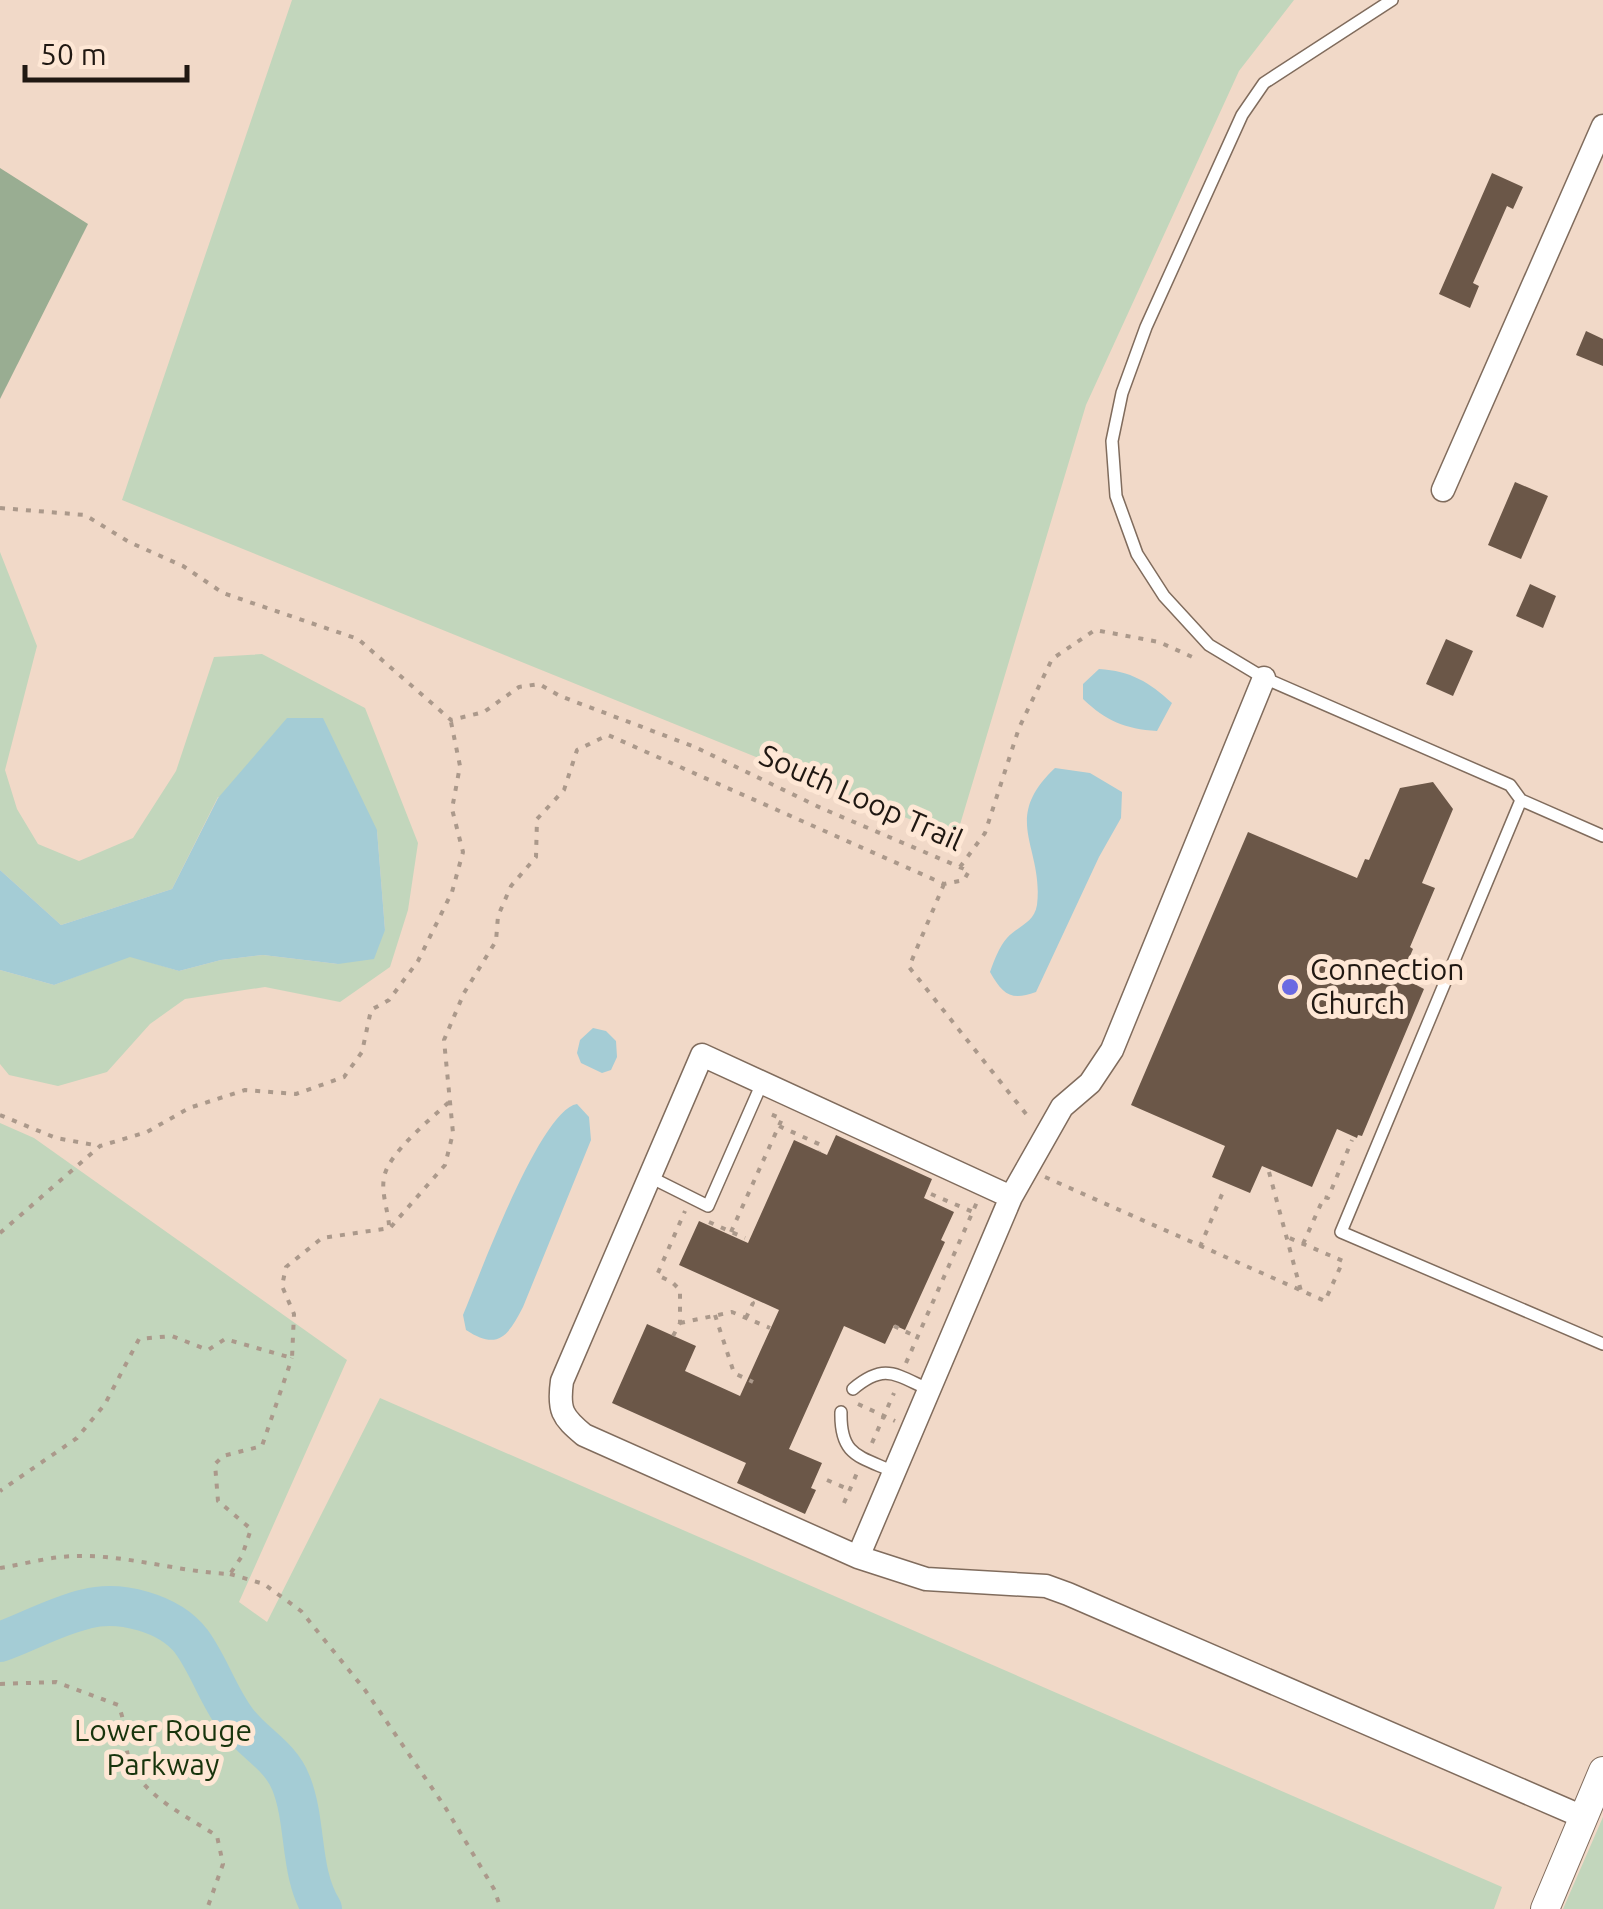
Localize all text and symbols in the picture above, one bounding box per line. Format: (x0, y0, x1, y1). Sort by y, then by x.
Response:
scale bar (25, 20, 188, 82)
text: 50 m (40, 37, 107, 71)
street label: South Loop Trail (755, 737, 968, 857)
place label: Connection Church (1310, 952, 1464, 1020)
marker: Connection Church (1279, 976, 1301, 998)
park label: Lower Rouge Parkway (74, 1713, 252, 1781)

